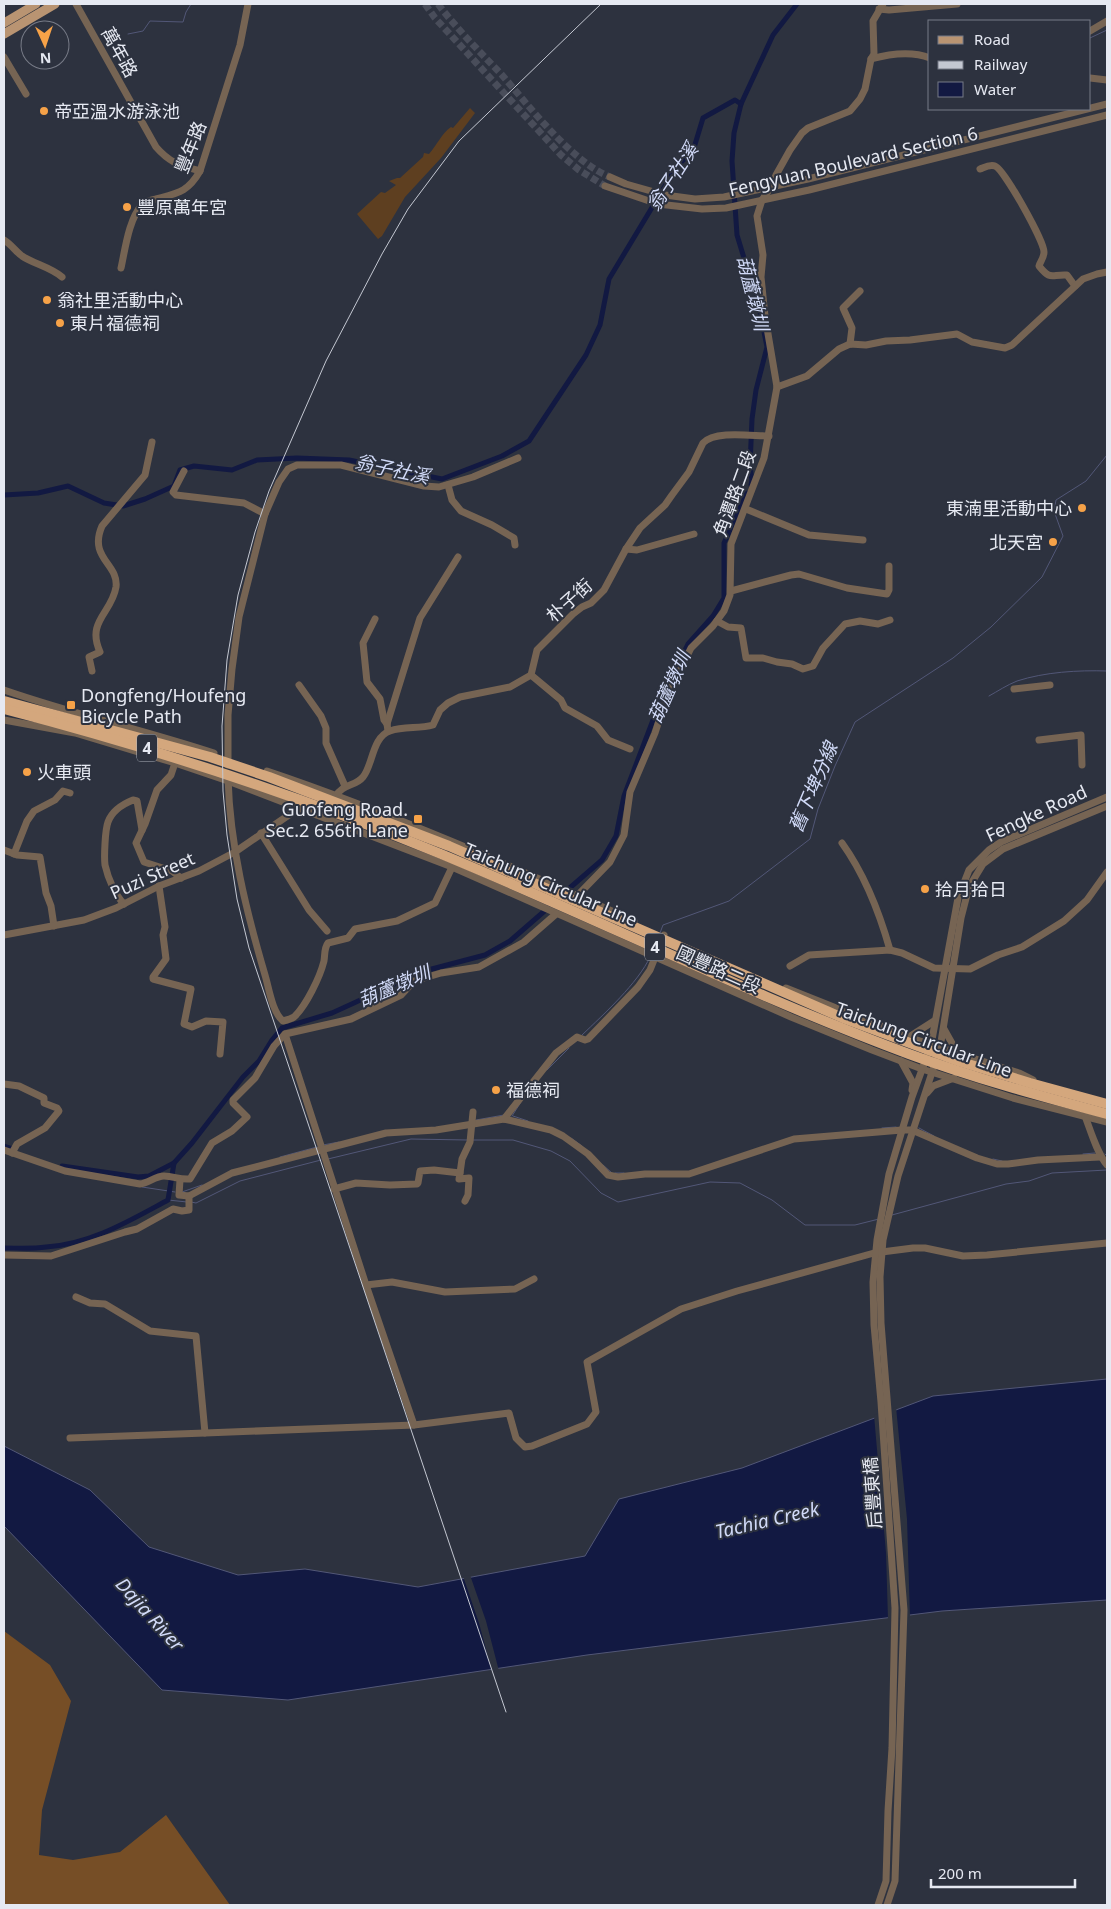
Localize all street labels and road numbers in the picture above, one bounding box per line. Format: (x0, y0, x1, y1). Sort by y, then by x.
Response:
street label: 萬年路 (96, 23, 144, 81)
street label: 豐年路 (169, 117, 211, 177)
street label: Fengyuan Boulevard Section 6 (726, 121, 980, 201)
street label: 角潭路二段 (707, 447, 761, 539)
street label: 朴子街 (541, 573, 597, 627)
road number: 4 (137, 734, 157, 761)
street label: Fengke Road (981, 779, 1091, 847)
street label: Taichung Circular Line (461, 837, 641, 931)
street label: Puzi Street (106, 846, 198, 904)
road number: 4 (645, 934, 665, 960)
street label: 國豐路二段 (673, 940, 765, 998)
street label: Taichung Circular Line (832, 996, 1016, 1082)
street label: 后豐東橋 (858, 1456, 886, 1530)

